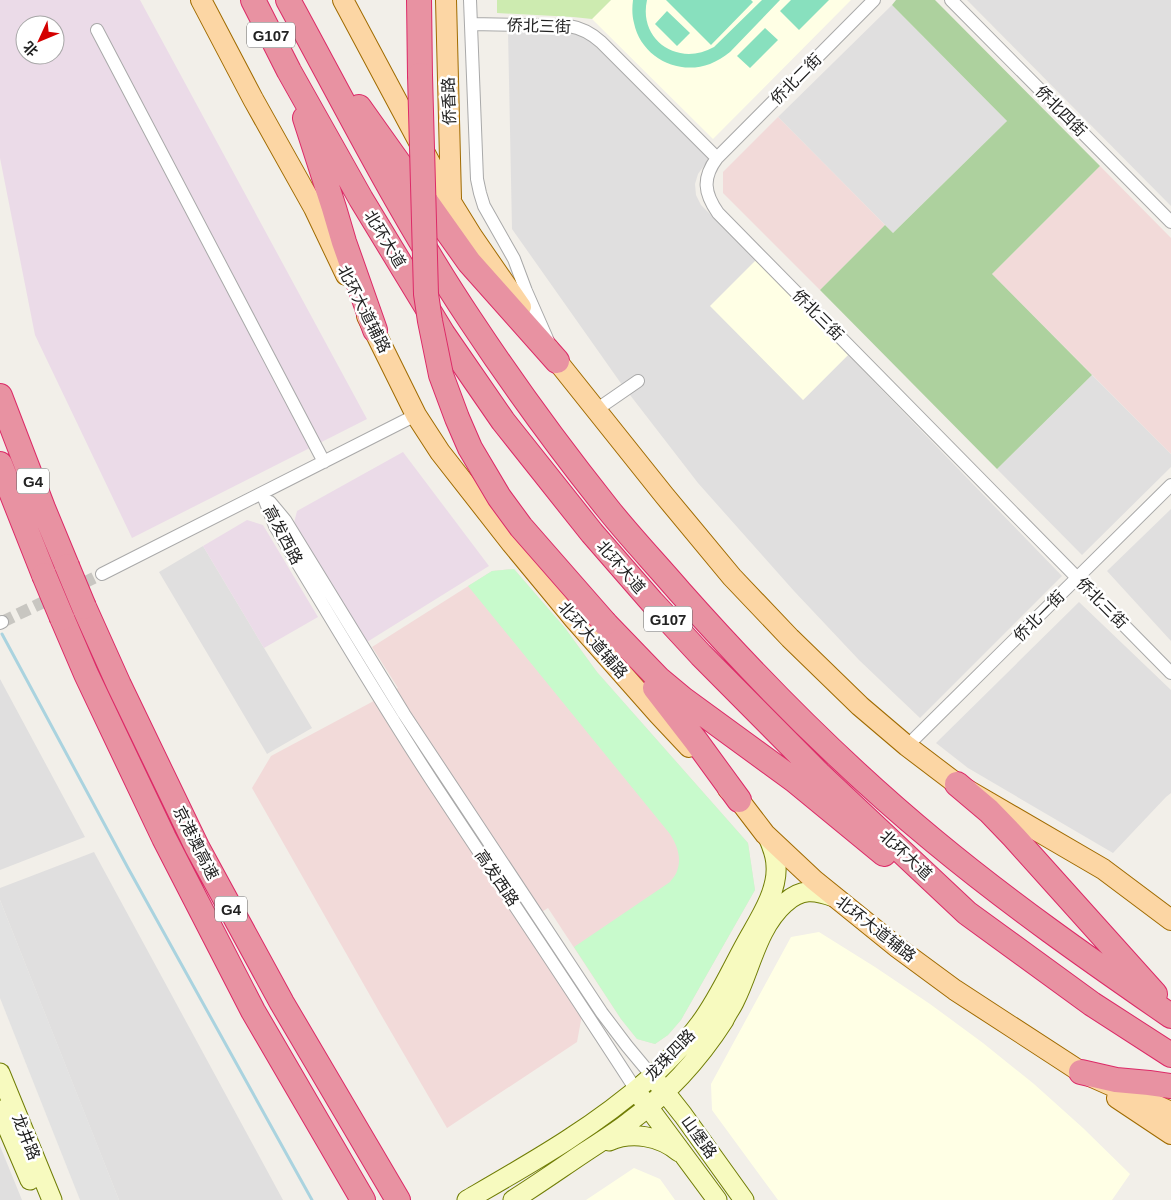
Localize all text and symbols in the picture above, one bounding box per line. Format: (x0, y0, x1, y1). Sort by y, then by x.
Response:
north arrow (15, 15, 65, 65)
street label: 侨北三街 (507, 16, 571, 36)
road number: G107 (247, 22, 295, 48)
text: 北 (20, 38, 41, 60)
street label: 侨北二街 (767, 50, 825, 108)
street label: 侨香路 (440, 77, 458, 125)
street label: 侨北四街 (1032, 82, 1090, 140)
street label: 北环大道 (361, 207, 409, 271)
street label: 北环大道辅路 (335, 262, 393, 356)
street label: 侨北三街 (789, 286, 847, 344)
road number: G4 (17, 468, 49, 494)
street label: 高发西路 (260, 503, 306, 567)
street label: 北环大道 (594, 537, 648, 597)
street label: 侨北三街 (1073, 574, 1131, 632)
street label: 侨北一街 (1010, 587, 1068, 645)
street label: 北环大道辅路 (555, 598, 631, 682)
road number: G107 (644, 606, 692, 632)
street label: 京港澳高速 (170, 803, 222, 883)
street label: 北环大道 (877, 827, 935, 883)
street label: 高发西路 (472, 847, 522, 909)
street label: 北环大道辅路 (833, 893, 919, 965)
road number: G4 (215, 896, 247, 922)
street label: 龙珠四路 (642, 1026, 698, 1084)
street label: 龙井路 (9, 1112, 43, 1162)
street label: 山堡路 (678, 1113, 720, 1161)

